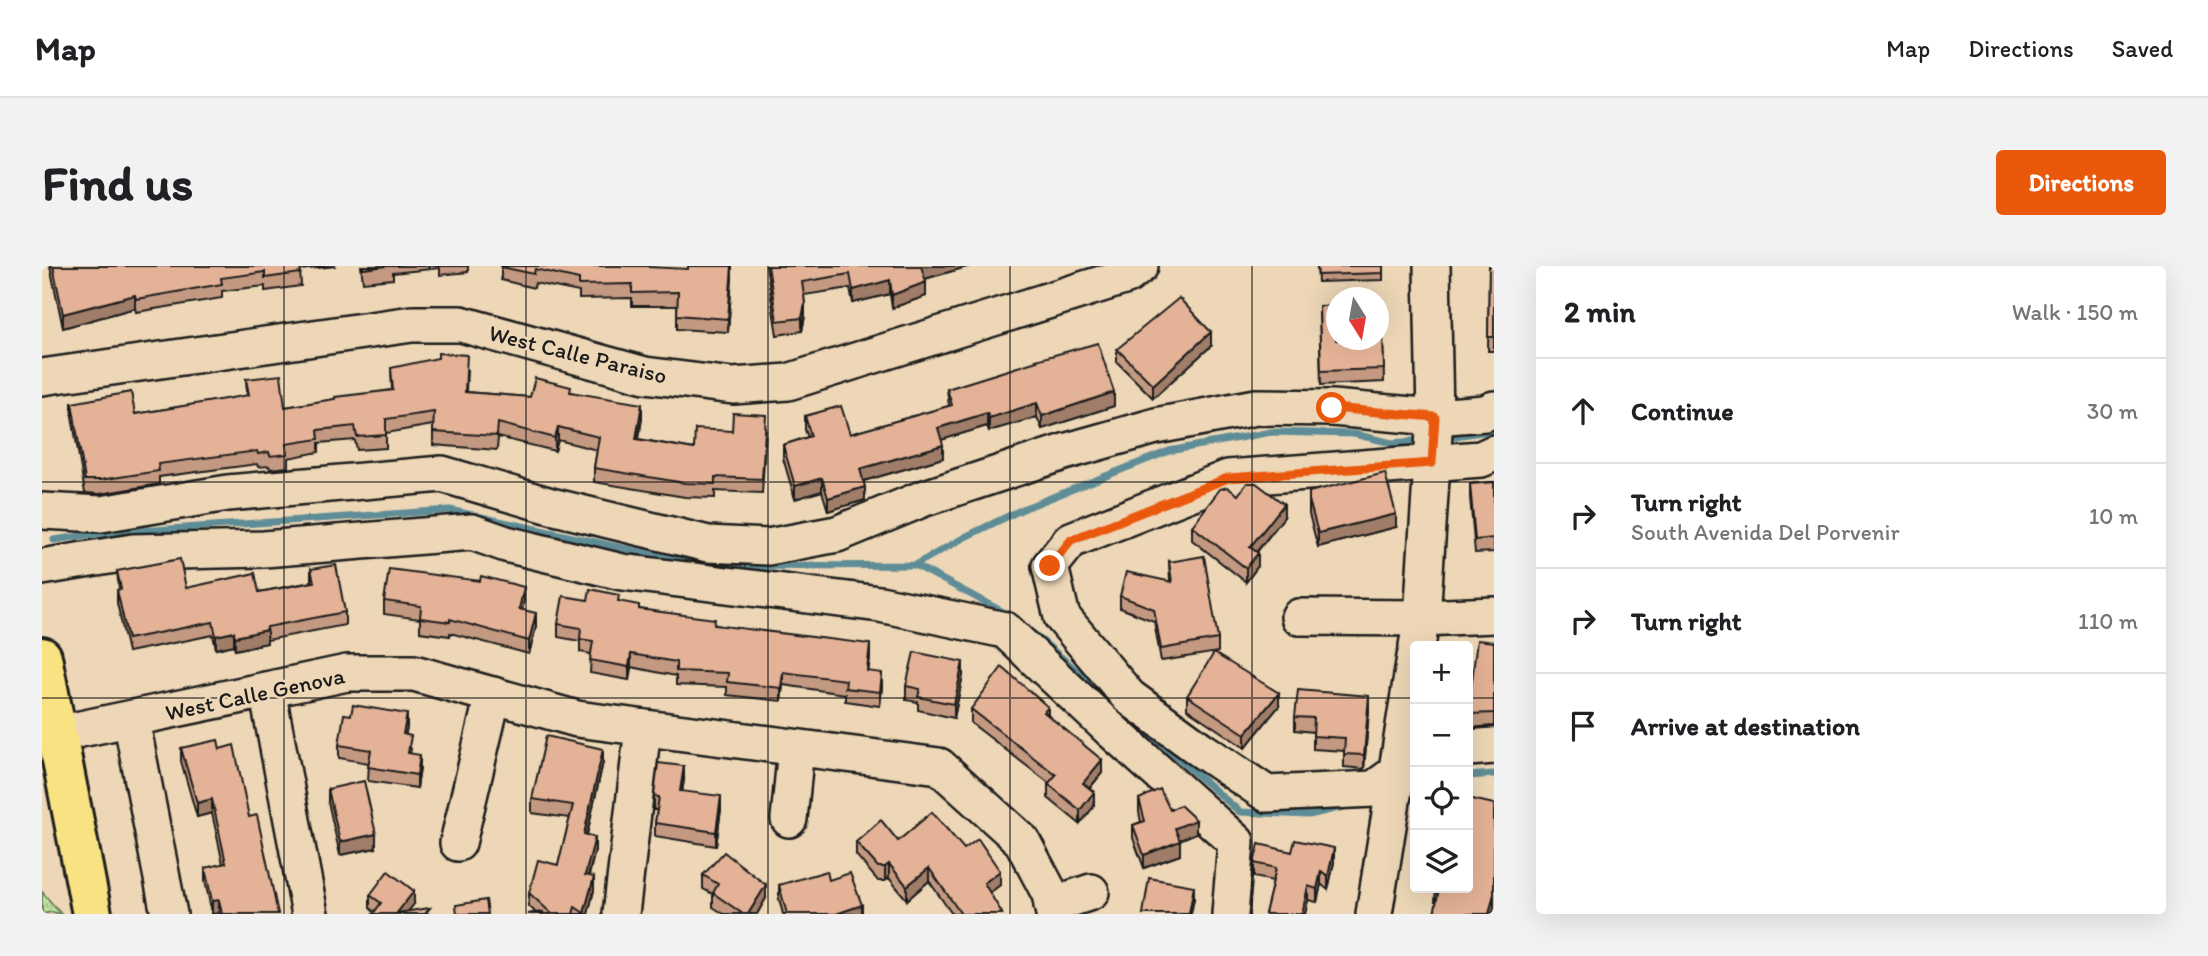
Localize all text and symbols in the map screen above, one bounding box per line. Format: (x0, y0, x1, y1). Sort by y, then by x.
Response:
text: Map (35, 29, 96, 68)
text: Map (1886, 34, 1930, 63)
text: Directions (1968, 34, 2074, 63)
text: Saved (2112, 34, 2173, 63)
button: Directions (1996, 150, 2166, 215)
text: Find us (42, 153, 193, 212)
north arrow (1326, 287, 1389, 350)
text: 2 min (1564, 293, 1635, 330)
text: Walk · 150 m (2012, 298, 2138, 326)
street label: West Calle Paraiso (486, 318, 670, 390)
route start (1316, 392, 1347, 423)
icon: ahead (1564, 392, 1602, 430)
text: Continue (1631, 395, 1734, 427)
text: 30 m (2087, 397, 2138, 425)
text: Turn right (1631, 486, 1742, 518)
icon: right (1564, 497, 1602, 535)
text: 10 m (2089, 502, 2138, 530)
text: South Avenida Del Porvenir (1631, 518, 1900, 546)
route end (1034, 550, 1065, 581)
icon: right (1564, 602, 1602, 640)
text: Turn right (1631, 605, 1742, 637)
text: 110 m (2078, 607, 2138, 635)
map controls (1410, 641, 1473, 893)
button: + (1410, 641, 1473, 704)
street label: West Calle Genova (163, 661, 347, 727)
button: − (1410, 704, 1473, 767)
icon: arrive (1564, 707, 1602, 745)
text: Arrive at destination (1631, 710, 1860, 742)
button: locate (1410, 767, 1473, 830)
button: layers (1410, 830, 1473, 893)

